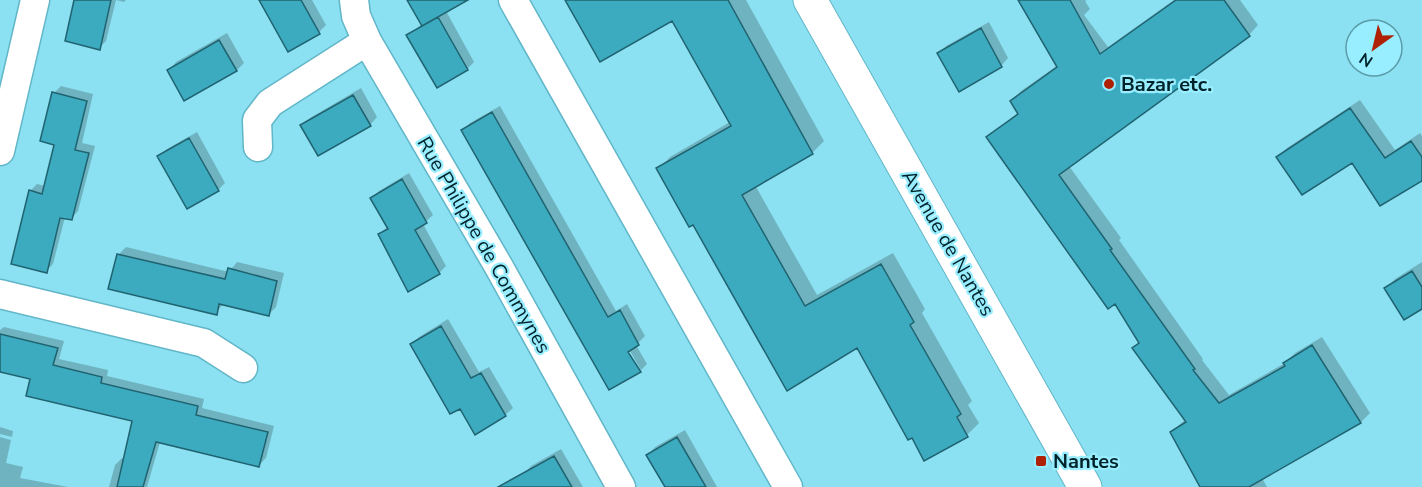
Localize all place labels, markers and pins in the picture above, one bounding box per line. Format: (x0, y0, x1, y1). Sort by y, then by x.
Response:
place label: Bazar etc. (1121, 71, 1212, 98)
marker: Bazar etc. (1102, 77, 1116, 91)
place label: Nantes (1053, 448, 1119, 475)
marker: Nantes (1034, 454, 1048, 468)

